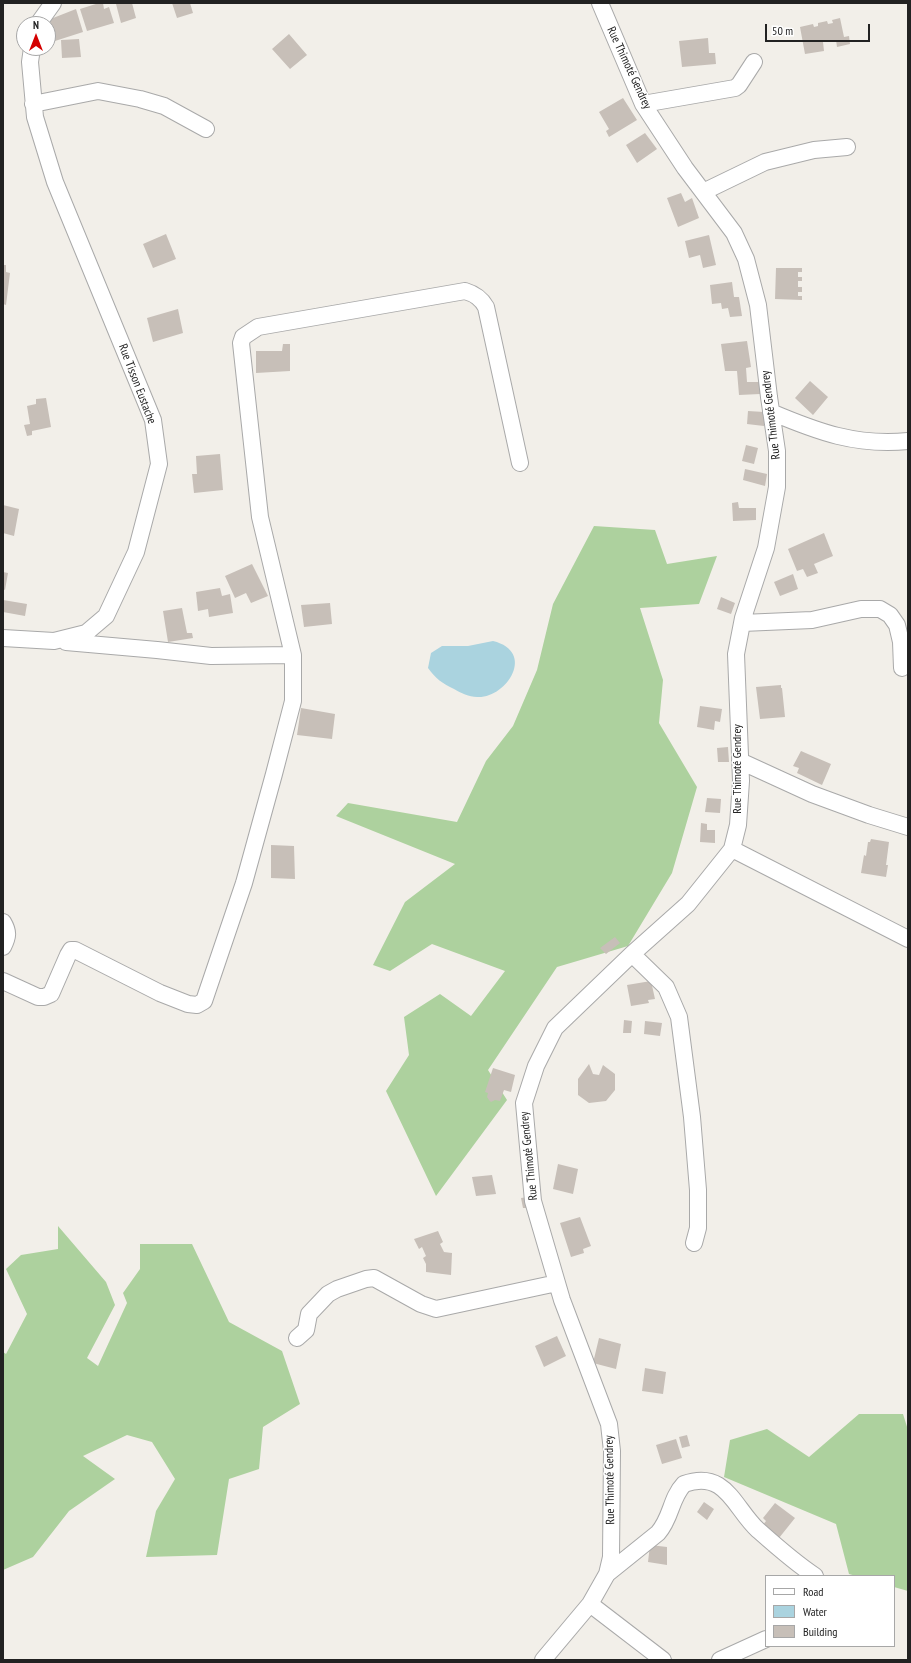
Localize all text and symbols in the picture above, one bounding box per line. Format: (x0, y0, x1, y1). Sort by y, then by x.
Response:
north arrow (16, 16, 56, 56)
scale bar (767, 16, 872, 42)
text: N (33, 18, 39, 32)
text: 50 m (772, 23, 793, 38)
street label: Rue Thimoté Gendrey (604, 24, 654, 112)
street label: Rue Tisson Eustache (115, 342, 159, 426)
street label: Rue Thimoté Gendrey (758, 370, 784, 460)
street label: Rue Thimoté Gendrey (731, 724, 745, 814)
street label: Rue Thimoté Gendrey (517, 1111, 541, 1201)
street label: Rue Thimoté Gendrey (602, 1435, 618, 1525)
legend (765, 1575, 895, 1647)
text: Road (803, 1584, 823, 1599)
text: Water (803, 1604, 827, 1619)
text: Building (803, 1624, 838, 1639)

